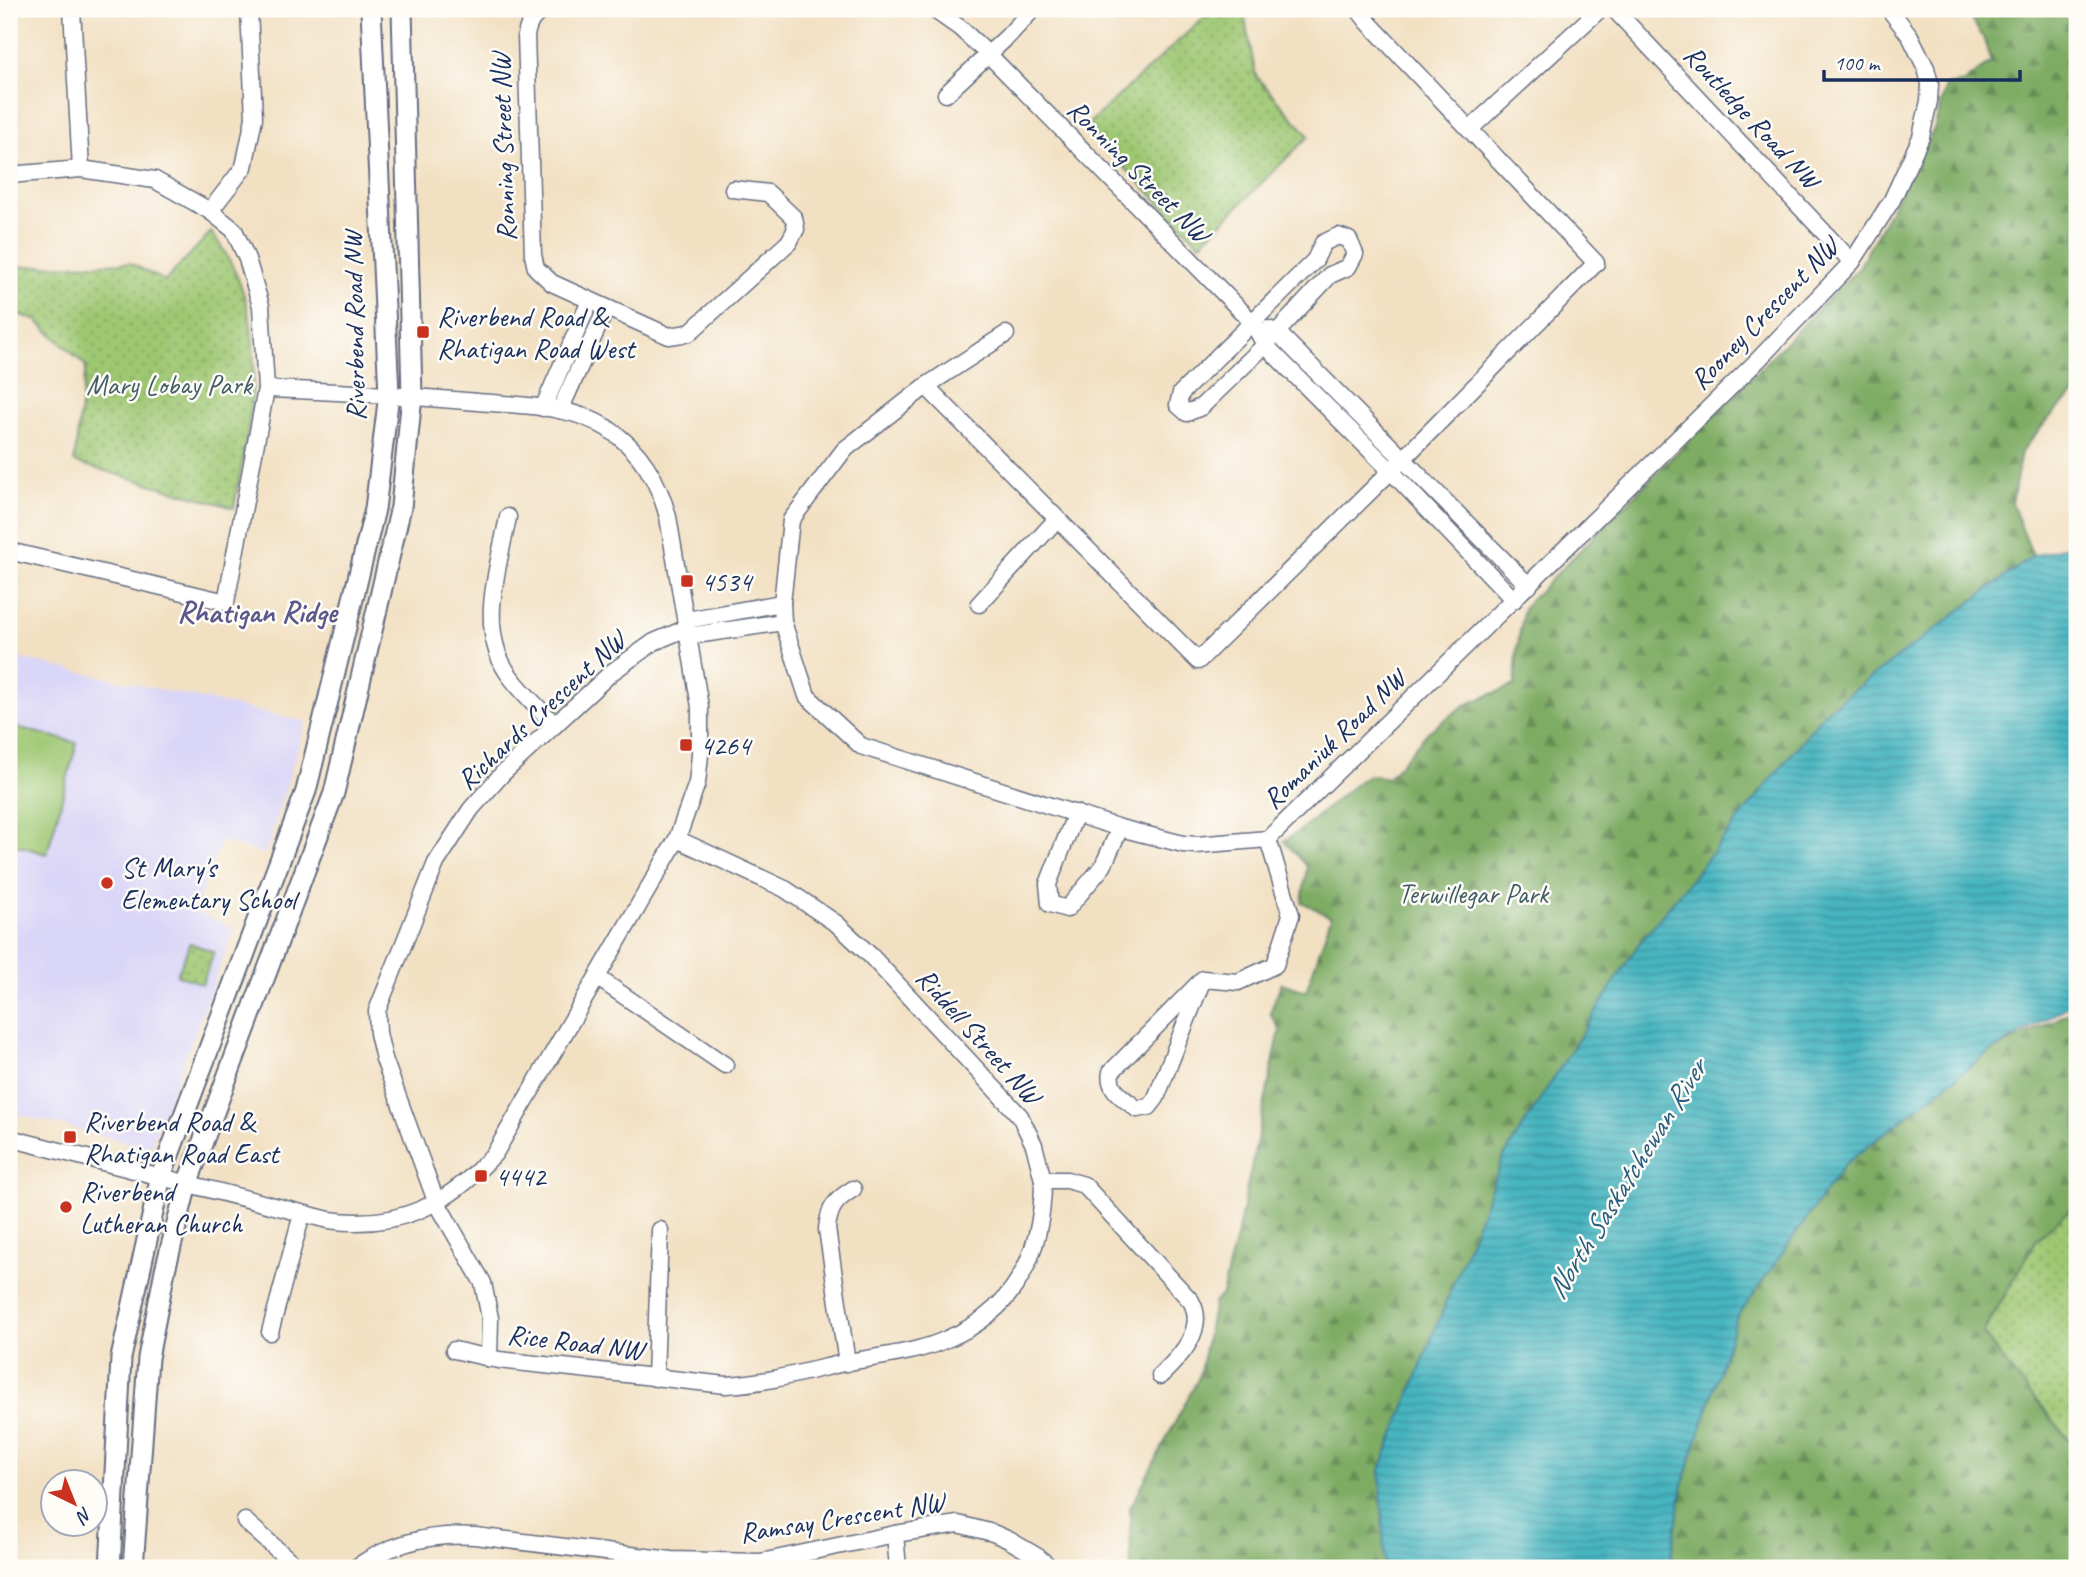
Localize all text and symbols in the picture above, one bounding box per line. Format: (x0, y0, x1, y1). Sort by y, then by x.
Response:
street label: Routledge Road NW (1676, 38, 1830, 198)
scale bar (1824, 38, 2020, 82)
street label: Ronning Street NW (482, 49, 524, 242)
text: 100 m (1834, 50, 1881, 76)
street label: Ronning Street NW (1060, 92, 1220, 252)
street label: Rooney Crescent NW (1682, 227, 1848, 397)
street label: Riverbend Road NW (335, 228, 373, 421)
place label: Riverbend Road & Rhatigan Road West (437, 299, 637, 366)
marker: Riverbend Road & Rhatigan Road West (415, 324, 431, 340)
park label: Mary Lobay Park (86, 367, 254, 402)
place label: 4534 (701, 564, 754, 599)
marker: 4534 (679, 573, 695, 589)
district label: Rhatigan Ridge (177, 593, 339, 631)
street label: Richards Crescent NW (449, 621, 635, 797)
street label: Romaniuk Road NW (1255, 660, 1415, 816)
place label: 4264 (700, 728, 753, 763)
marker: 4264 (678, 737, 694, 753)
place label: St Mary's Elementary School (121, 850, 301, 917)
marker: St Mary's Elementary School (99, 875, 115, 891)
park label: Terwillegar Park (1398, 876, 1550, 911)
street label: Riddell Street NW (909, 960, 1051, 1114)
water label: North Saskatchewan River (1537, 1048, 1718, 1306)
place label: Riverbend Road & Rhatigan Road East (84, 1104, 281, 1171)
marker: Riverbend Road & Rhatigan Road East (62, 1129, 78, 1145)
place label: 4442 (495, 1159, 548, 1194)
marker: 4442 (473, 1168, 489, 1184)
place label: Riverbend Lutheran Church (80, 1174, 243, 1241)
marker: Riverbend Lutheran Church (58, 1199, 74, 1215)
street label: Rice Road NW (505, 1316, 649, 1368)
north arrow (38, 1468, 108, 1538)
street label: Ramsay Crescent NW (737, 1483, 950, 1550)
text: N (70, 1502, 97, 1530)

